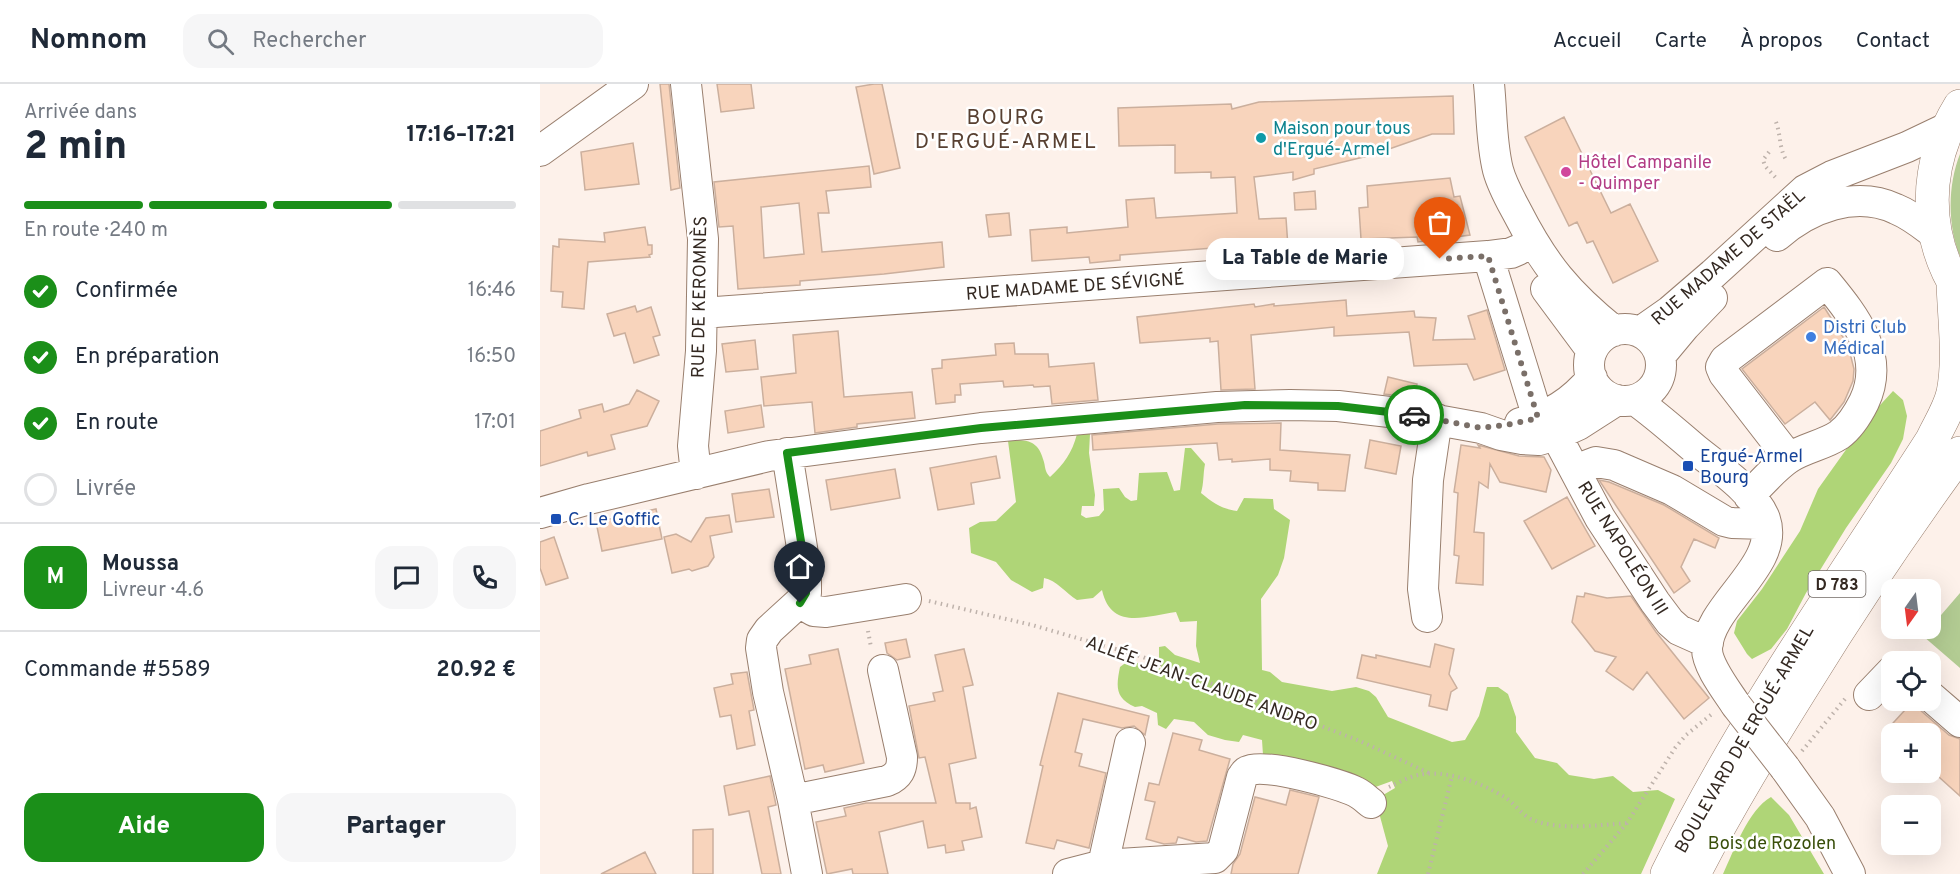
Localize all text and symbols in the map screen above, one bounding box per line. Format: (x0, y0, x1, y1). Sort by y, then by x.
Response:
search box (183, 14, 603, 68)
text: Nomnom (30, 23, 147, 59)
icon: search (204, 25, 237, 58)
text: Rechercher (252, 28, 367, 55)
text: Accueil (1553, 28, 1622, 55)
text: Carte (1655, 28, 1707, 55)
text: À propos (1740, 28, 1823, 55)
text: Contact (1856, 28, 1930, 55)
text: Arrivée dans (24, 100, 137, 126)
district label: BOURG D'ERGUÉ-ARMEL (915, 105, 1097, 156)
place label: Maison pour tous d'Ergué-Armel (1273, 118, 1411, 162)
text: 17:16–17:21 (407, 122, 516, 149)
text: 2 min (24, 124, 127, 173)
marker: Maison pour tous d'Ergué-Armel (1254, 131, 1268, 145)
place label: Hôtel Campanile - Quimper (1578, 152, 1712, 196)
marker: Hôtel Campanile - Quimper (1559, 165, 1573, 179)
street label: RUE MADAME DE STAËL (1646, 183, 1811, 331)
pin (1414, 197, 1465, 259)
icon: bag (1423, 206, 1456, 239)
street label: RUE DE KEROMNÈS (686, 216, 713, 378)
text: En route · 240 m (24, 218, 168, 244)
callout: La Table de Marie (1206, 238, 1404, 280)
text: La Table de Marie (1222, 246, 1388, 272)
street label: RUE MADAME DE SÉVIGNÉ (965, 266, 1185, 307)
icon: check (24, 275, 57, 308)
text: Confirmée (75, 278, 178, 305)
text: 16:46 (468, 278, 516, 304)
place label: Distri Club Médical (1823, 317, 1907, 361)
marker: Distri Club Médical (1804, 330, 1818, 344)
icon: check (24, 341, 57, 374)
text: En préparation (75, 344, 220, 371)
text: 16:50 (467, 344, 516, 370)
courier (1384, 385, 1444, 445)
icon: car (1398, 399, 1431, 432)
icon: check (24, 407, 57, 440)
text: En route (75, 410, 158, 437)
text: 17:01 (474, 410, 516, 436)
place label: Ergué-Armel Bourg (1700, 446, 1803, 490)
marker: Ergué-Armel Bourg (1681, 459, 1695, 473)
text: Livrée (75, 476, 136, 503)
street label: RUE NAPOLÉON III (1571, 477, 1674, 620)
place label: C. Le Goffic (568, 509, 660, 532)
marker: C. Le Goffic (549, 512, 563, 526)
pin (774, 541, 825, 603)
button: chat (375, 546, 438, 609)
button: phone (453, 546, 516, 609)
icon: home (783, 550, 816, 583)
text: Moussa (102, 551, 179, 578)
text: M (47, 564, 64, 591)
road number: D 783 (1808, 571, 1866, 597)
text: Livreur · 4.6 (102, 578, 204, 604)
north arrow (1881, 579, 1941, 639)
map controls (1881, 579, 1941, 855)
street label: BOULEVARD DE ERGUÉ-ARMEL (1669, 621, 1820, 858)
street label: ALLÉE JEAN-CLAUDE ANDRO (1082, 630, 1321, 737)
button: locate (1881, 651, 1941, 711)
text: Commande #5589 (24, 657, 211, 684)
text: 20.92 € (436, 657, 516, 684)
button: + (1881, 723, 1941, 783)
button: Aide (24, 793, 264, 862)
button: Partager (276, 793, 516, 862)
button: − (1881, 795, 1941, 855)
park label: Bois de Rozolen (1708, 833, 1836, 856)

